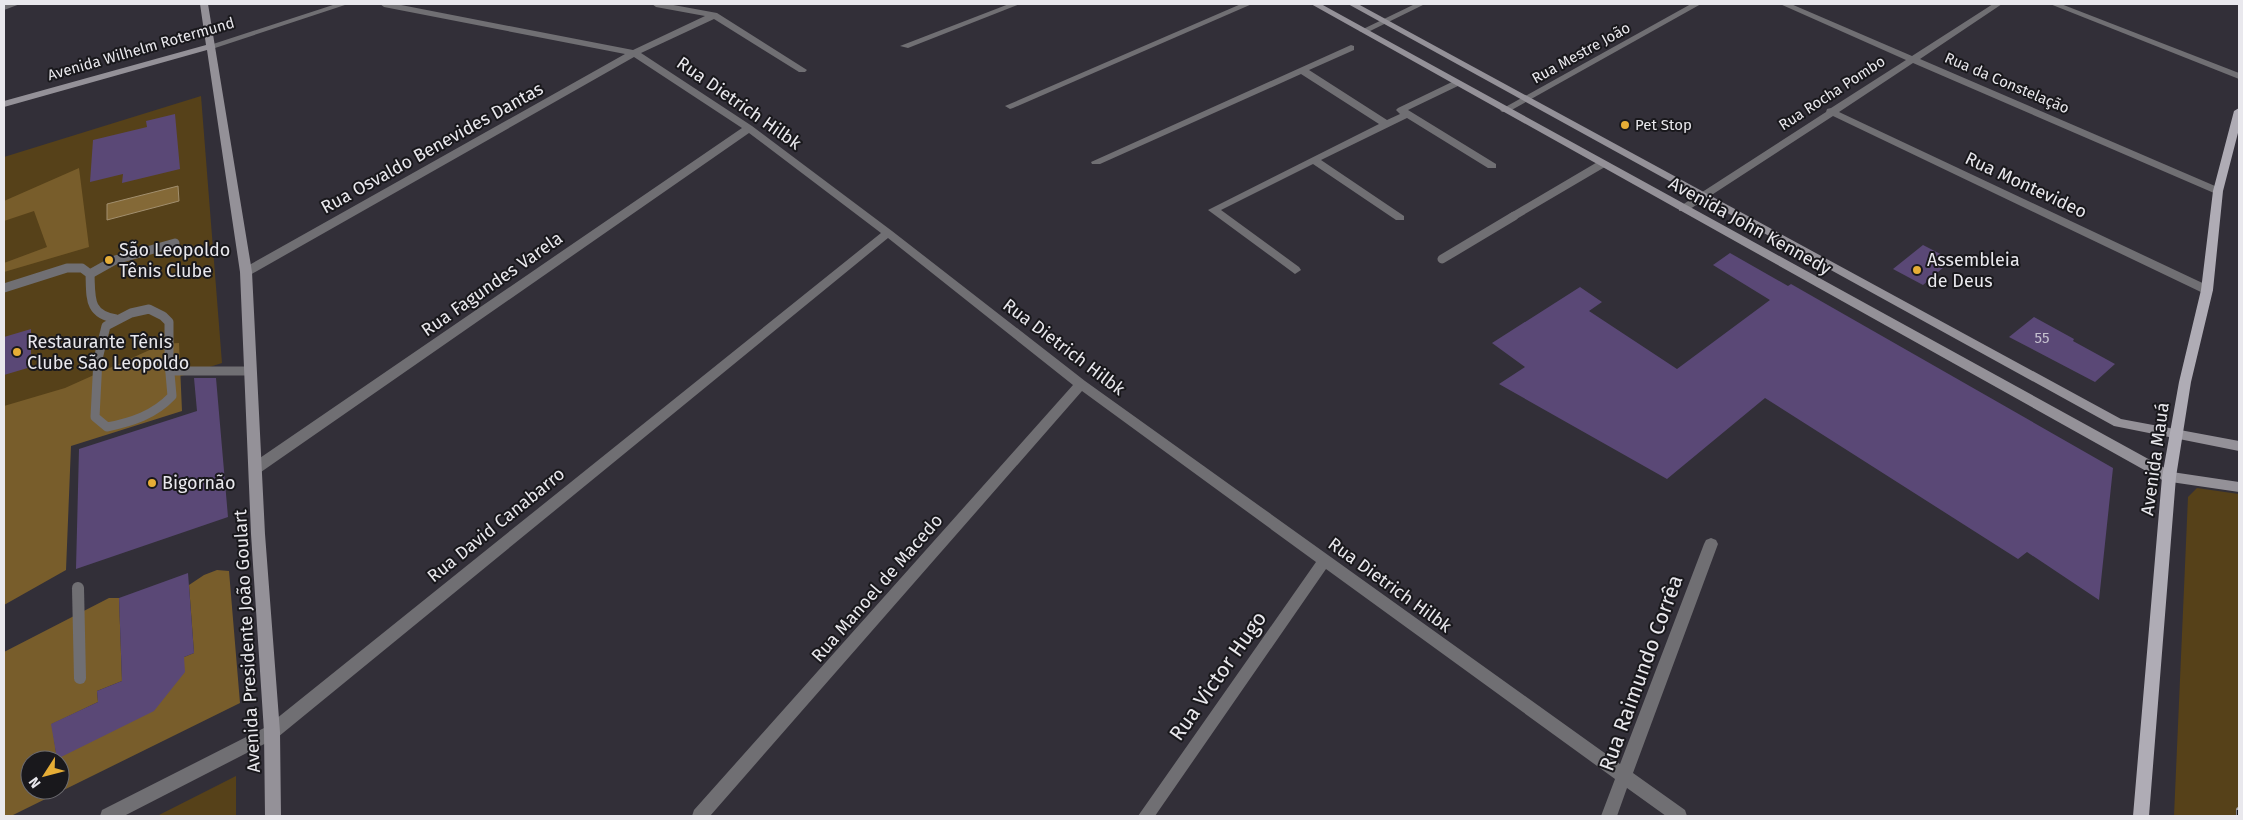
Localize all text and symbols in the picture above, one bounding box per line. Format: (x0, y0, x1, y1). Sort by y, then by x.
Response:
street label: Avenida Wilhelm Rotermund (45, 14, 237, 84)
street label: Rua Mestre João (1529, 19, 1633, 87)
street label: Rua da Constelação (1942, 49, 2072, 117)
street label: Rua Dietrich Hilbk (672, 52, 806, 155)
street label: Rua Rocha Pombo (1775, 52, 1889, 134)
street label: Rua Osvaldo Benevides Dantas (317, 78, 547, 218)
place label: Pet Stop (1635, 116, 1692, 134)
marker: Pet Stop (1619, 119, 1631, 131)
street label: Rua Montevideo (1962, 147, 2090, 223)
street label: Avenida John Kennedy (1665, 172, 1835, 280)
street label: Rua Fagundes Varela (417, 227, 567, 341)
place label: São Leopoldo Tênis Clube (119, 239, 230, 282)
place label: Assembleia de Deus (1927, 249, 2020, 292)
marker: São Leopoldo Tênis Clube (103, 254, 115, 266)
marker: Assembleia de Deus (1911, 264, 1923, 276)
street label: Rua Dietrich Hilbk (999, 294, 1130, 401)
house number: 55 (2035, 329, 2049, 347)
place label: Restaurante Tênis Clube São Leopoldo (27, 331, 189, 374)
marker: Restaurante Tênis Clube São Leopoldo (11, 346, 23, 358)
street label: Avenida Mauá (2136, 401, 2174, 517)
street label: Rua David Canabarro (423, 463, 569, 587)
place label: Bigornão (162, 472, 235, 494)
marker: Bigornão (146, 477, 158, 489)
street label: Avenida Presidente João Goulart (229, 508, 265, 773)
street label: Rua Manoel de Macedo (807, 509, 947, 667)
street label: Rua Dietrich Hilbk (1324, 533, 1457, 638)
street label: Rua Raimundo Corrêa (1593, 572, 1689, 774)
street label: Rua Victor Hugo (1164, 606, 1272, 746)
north arrow (20, 750, 70, 800)
text: N (25, 774, 44, 791)

